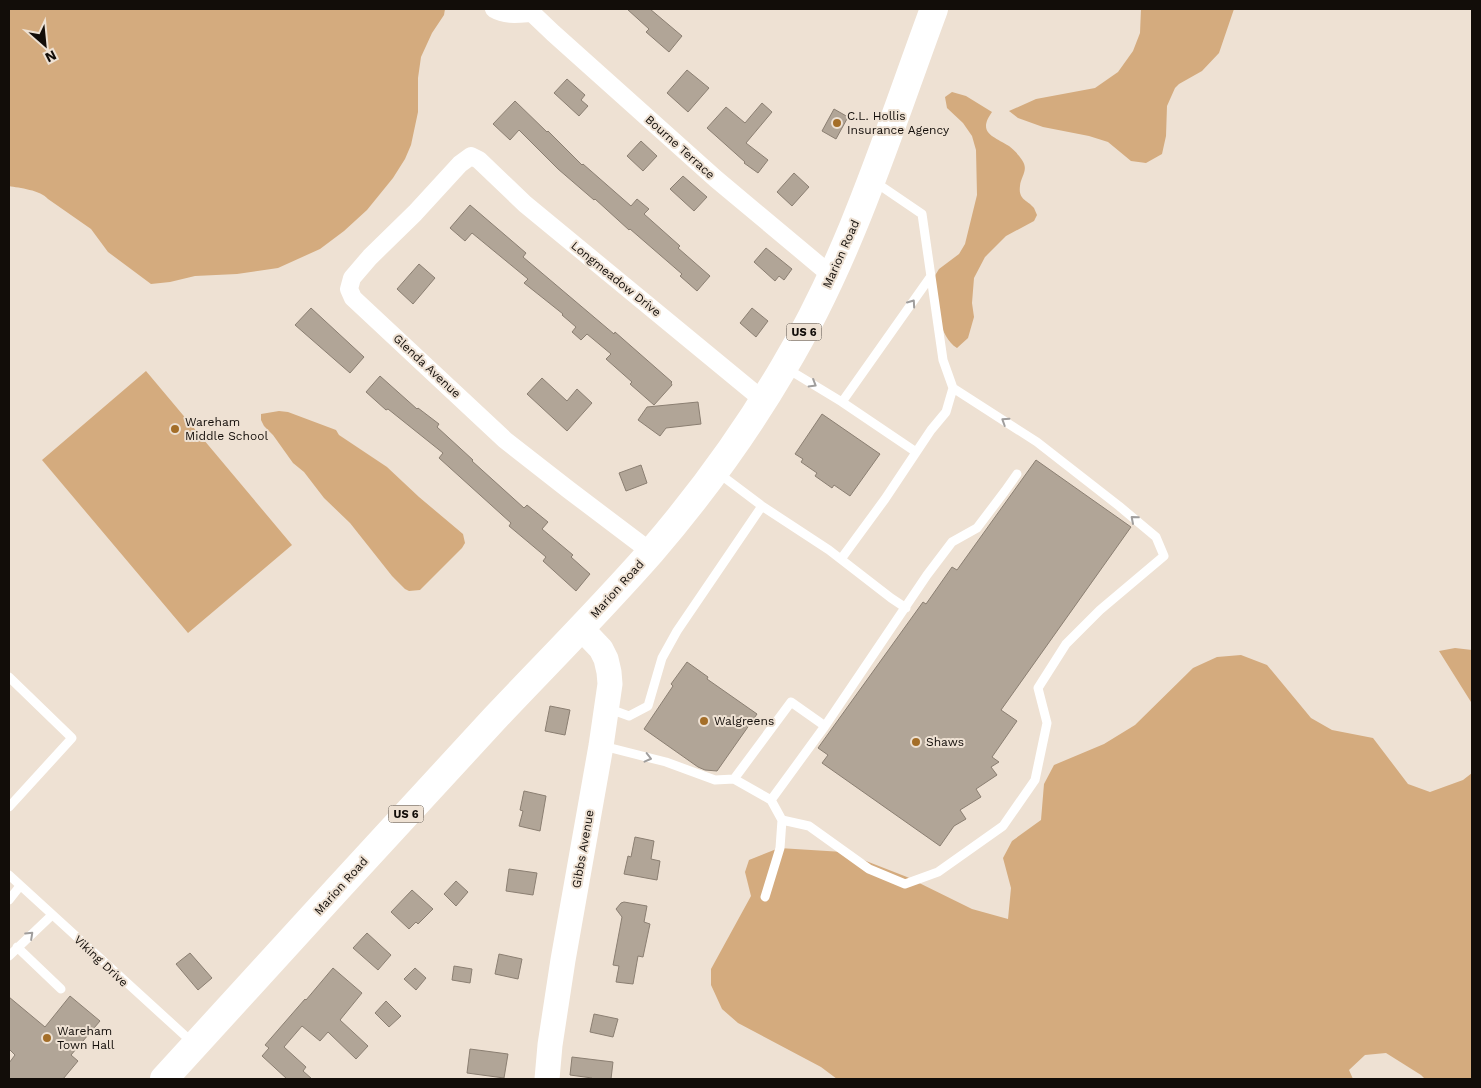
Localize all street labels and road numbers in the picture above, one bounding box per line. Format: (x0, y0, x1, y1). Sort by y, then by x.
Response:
street label: Bourne Terrace (642, 112, 718, 182)
street label: Marion Road (820, 218, 862, 290)
street label: Longmeadow Drive (568, 239, 664, 320)
road number: US 6 (786, 324, 822, 341)
street label: Glenda Avenue (390, 331, 464, 401)
street label: Marion Road (587, 557, 647, 621)
road number: US 6 (388, 806, 424, 822)
street label: Gibbs Avenue (569, 809, 597, 889)
street label: Marion Road (311, 854, 371, 918)
street label: Viking Drive (71, 932, 131, 990)

